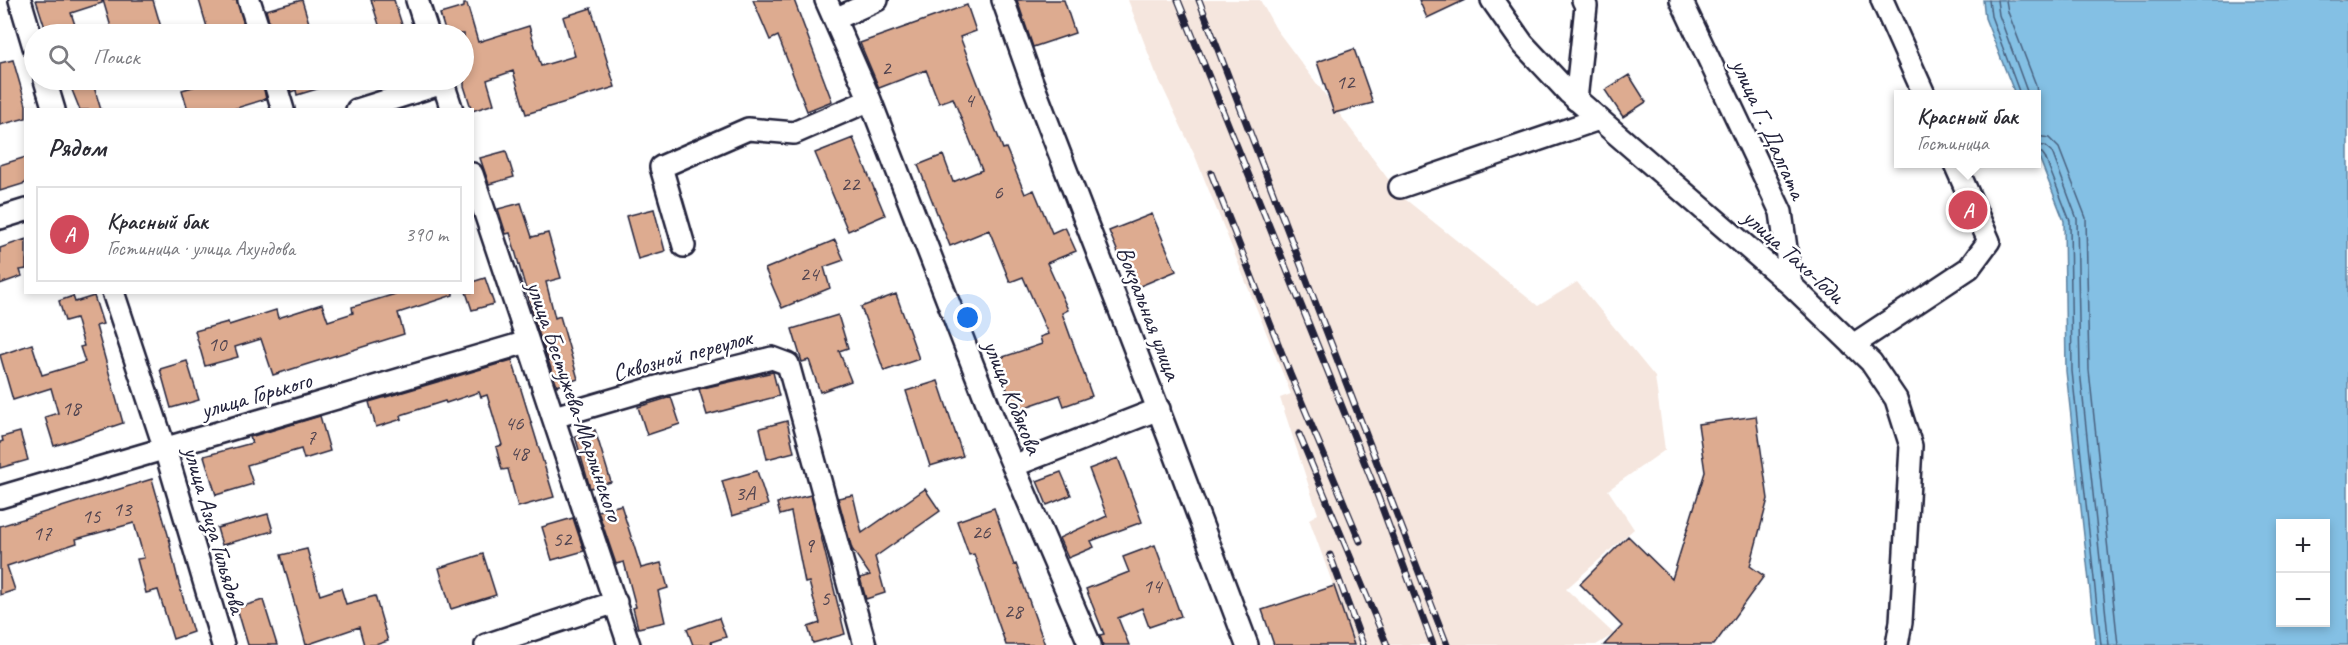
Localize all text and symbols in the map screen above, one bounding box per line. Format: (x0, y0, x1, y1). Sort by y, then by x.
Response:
search box (24, 24, 474, 90)
icon: search (45, 41, 78, 74)
text: Поиск (93, 43, 139, 71)
street label: улица Г. Далгата (1724, 52, 1814, 206)
house number: 2 (881, 55, 892, 81)
house number: 12 (1336, 69, 1356, 95)
house number: 4 (964, 87, 976, 113)
popup (1894, 90, 2041, 168)
text: Красный бак (1917, 103, 2018, 131)
text: Рядом (48, 131, 106, 164)
text: Гостиница (1917, 131, 1989, 156)
house number: 22 (841, 171, 861, 197)
house number: 6 (993, 179, 1003, 205)
pin: A (1948, 188, 1988, 232)
street label: улица Тахо-Годи (1735, 201, 1852, 311)
text: Красный бак (107, 208, 208, 236)
text: A (64, 222, 75, 247)
text: 390 m (405, 222, 448, 247)
text: Гостиница · улица Ахундова (107, 236, 295, 261)
street label: Вокзальная улица (1110, 242, 1189, 386)
house number: 24 (800, 261, 821, 287)
street label: улица Бестужева-Марлинского (519, 275, 631, 526)
your location (953, 303, 982, 332)
street label: Сквозной переулок (609, 321, 757, 388)
house number: 10 (208, 331, 228, 357)
street label: улица Кобякова (976, 334, 1050, 460)
street label: улица Горького (195, 364, 316, 426)
house number: 18 (62, 395, 83, 421)
house number: 46 (505, 410, 524, 436)
house number: 7 (306, 424, 317, 450)
house number: 48 (510, 440, 531, 466)
street label: улица Азиза Гильядова (175, 441, 254, 619)
house number: 3А (735, 480, 756, 506)
house number: 13 (113, 496, 133, 522)
house number: 15 (82, 503, 102, 529)
house number: 26 (972, 519, 991, 545)
map controls (2276, 519, 2330, 627)
button: + (2276, 519, 2330, 573)
house number: 17 (33, 520, 53, 546)
house number: 52 (553, 526, 573, 552)
house number: 9 (804, 532, 815, 558)
house number: 14 (1143, 573, 1164, 599)
button: − (2276, 573, 2330, 627)
house number: 5 (820, 585, 831, 611)
house number: 28 (1004, 598, 1025, 624)

